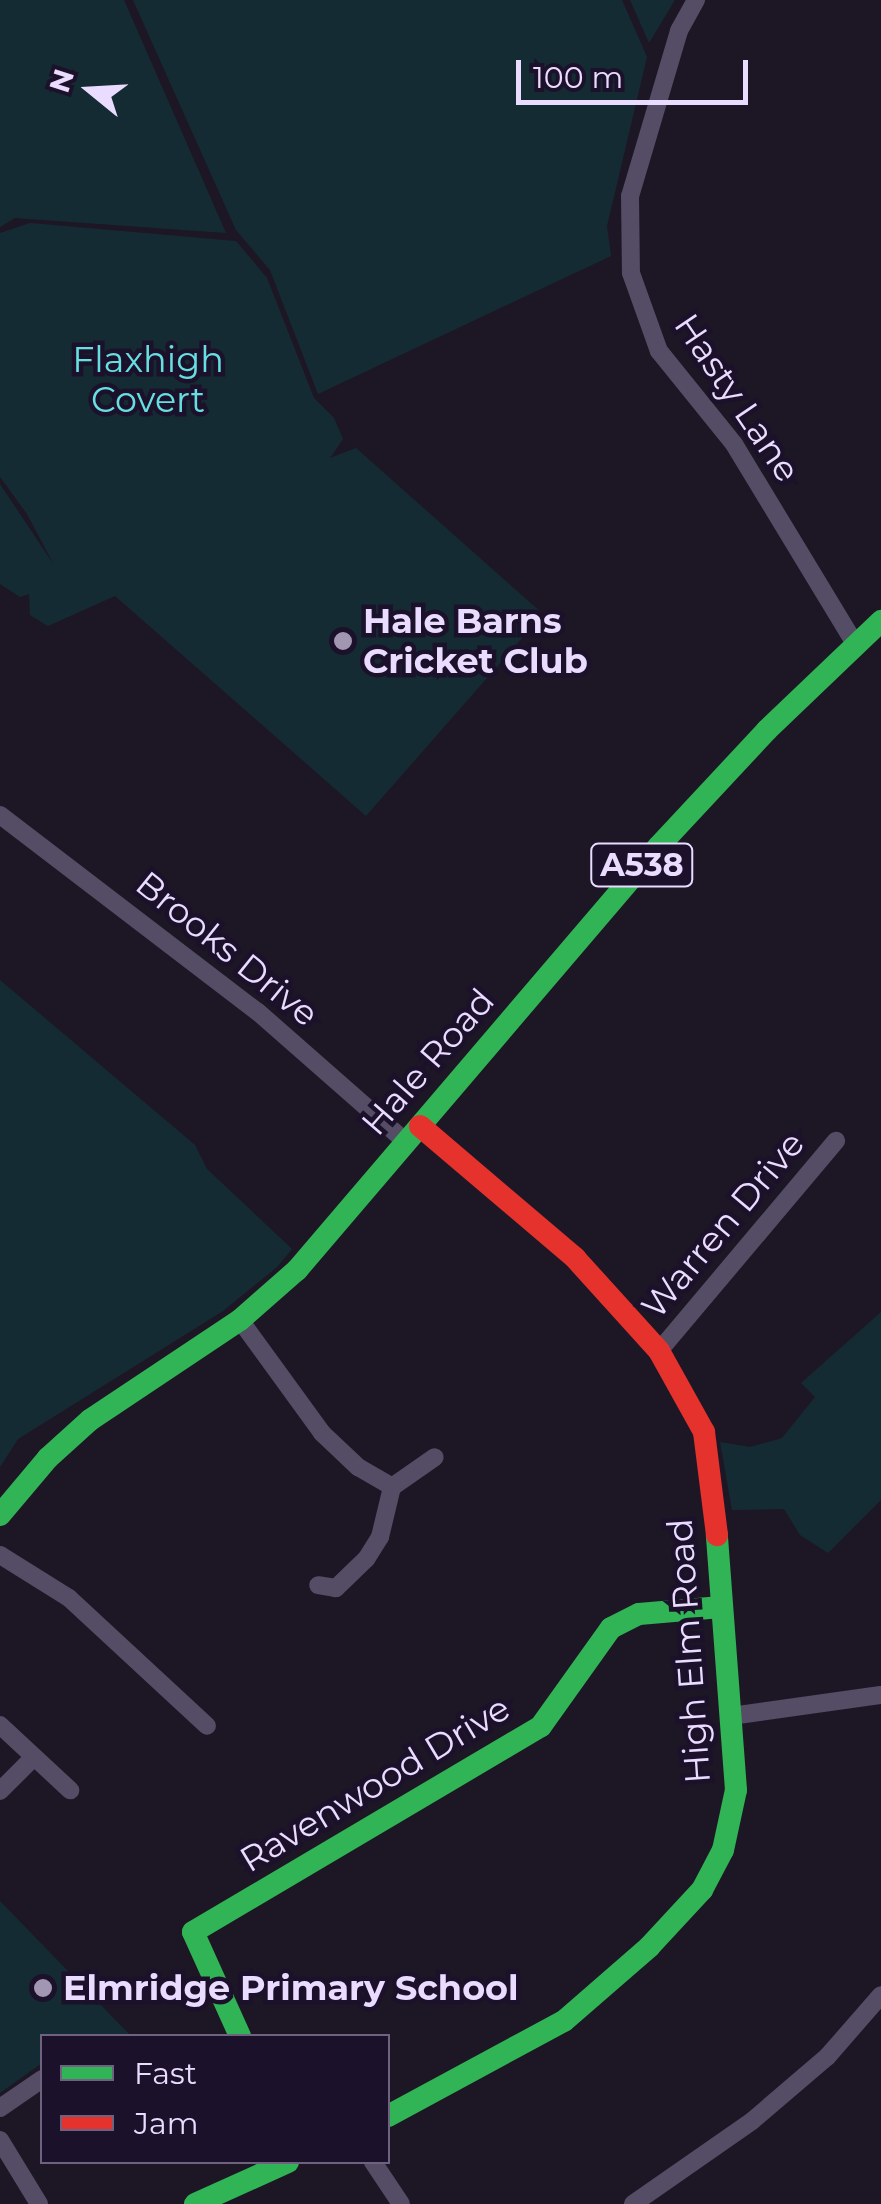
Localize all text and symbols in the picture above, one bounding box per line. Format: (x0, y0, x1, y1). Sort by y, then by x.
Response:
north arrow (40, 40, 140, 140)
scale bar (521, 40, 754, 102)
text: 100 m (533, 59, 623, 96)
text: N (42, 65, 81, 97)
street label: Hasty Lane (666, 306, 808, 490)
park label: Flaxhigh Covert (72, 339, 224, 421)
place label: Hale Barns Cricket Club (363, 600, 588, 682)
marker: Hale Barns Cricket Club (332, 630, 354, 652)
road number: A538 (590, 838, 694, 892)
street label: Brooks Drive (127, 863, 327, 1035)
street label: Hale Road (353, 980, 503, 1144)
street label: Warren Drive (633, 1123, 813, 1327)
street label: High Elm Road (659, 1517, 719, 1785)
street label: Ravenwood Drive (233, 1687, 517, 1881)
place label: Elmridge Primary School (63, 1967, 519, 2009)
marker: Elmridge Primary School (32, 1977, 54, 1999)
legend (40, 2034, 390, 2164)
text: Fast (134, 2055, 197, 2092)
text: Jam (134, 2105, 199, 2142)

